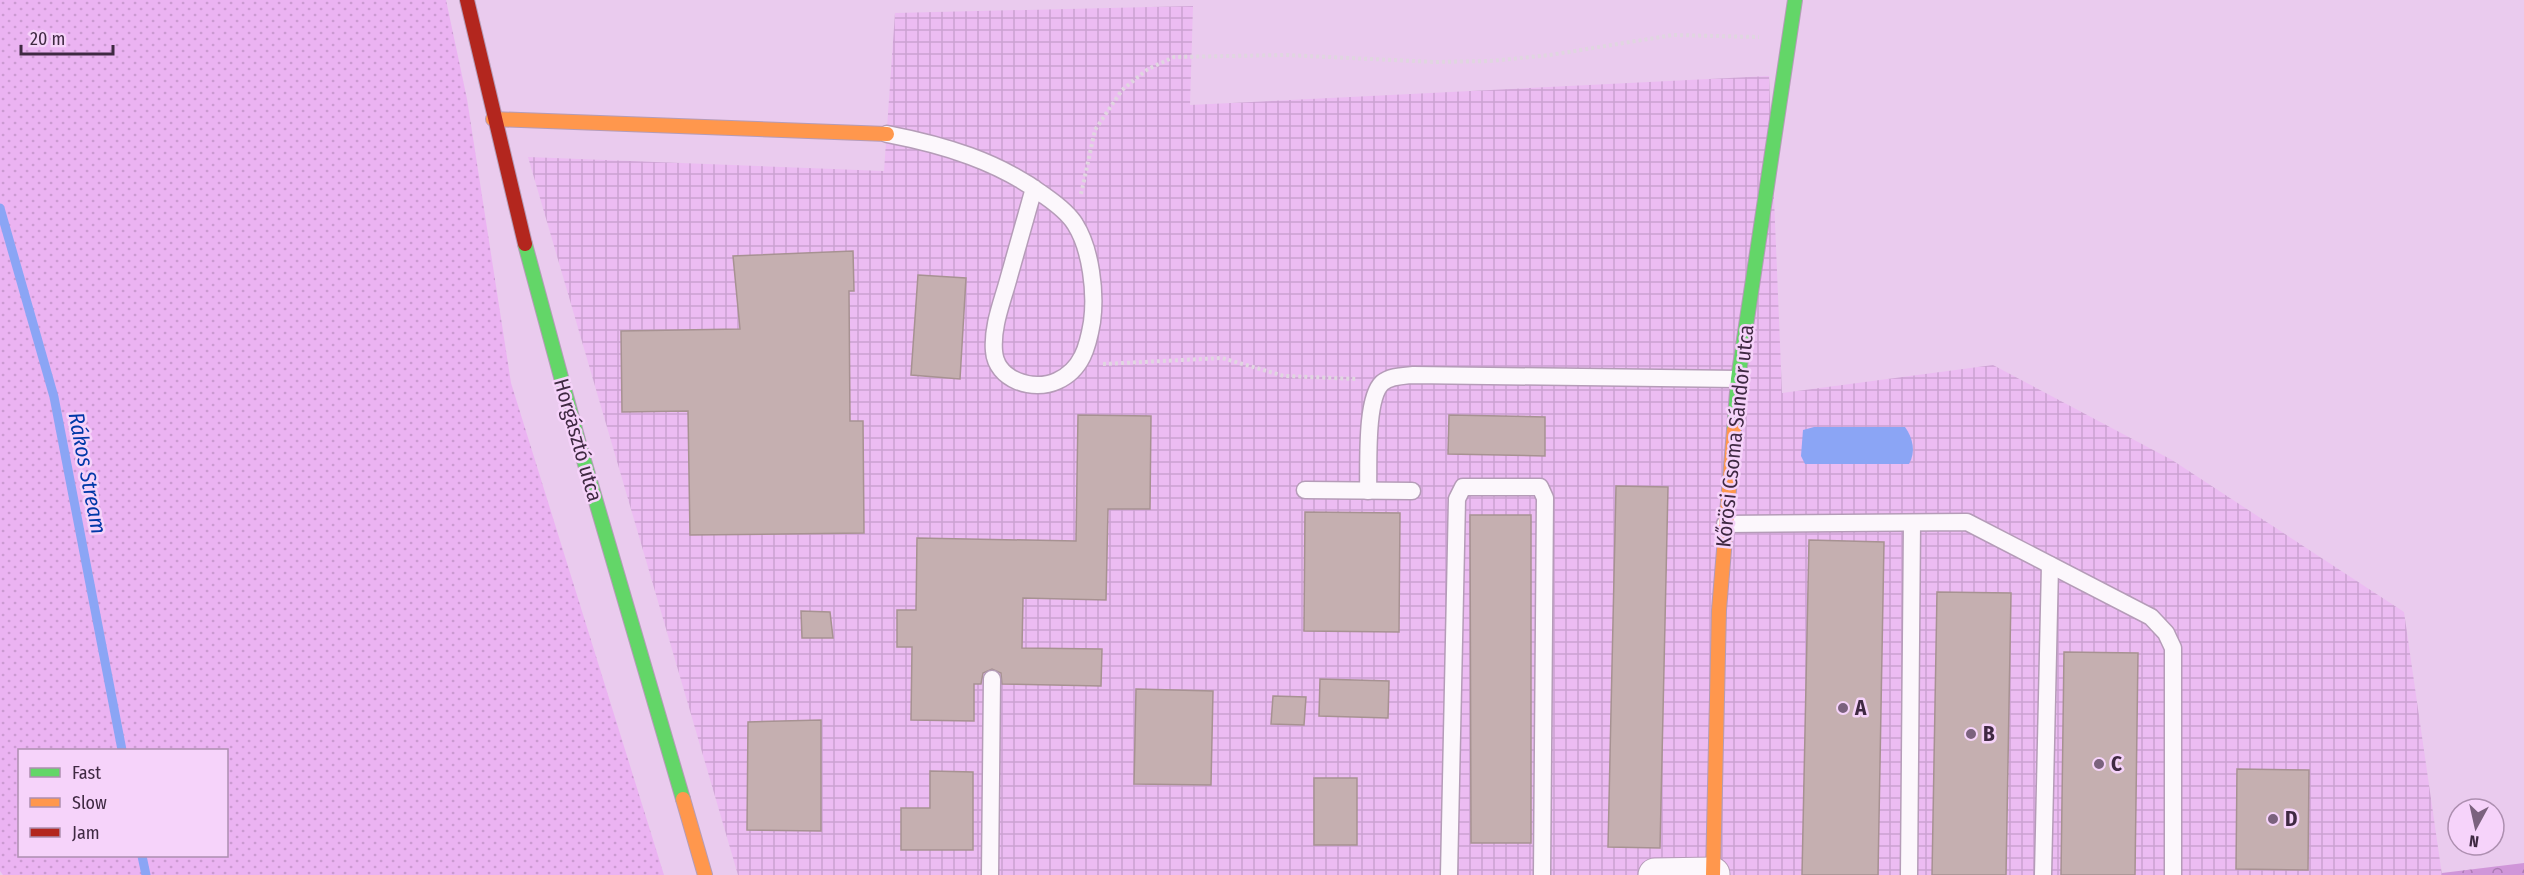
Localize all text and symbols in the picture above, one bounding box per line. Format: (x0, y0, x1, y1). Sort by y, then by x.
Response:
scale bar (21, 18, 112, 56)
text: 20 m (30, 28, 65, 50)
street label: Kőrösi Csoma Sándor utca (1710, 323, 1760, 549)
street label: Horgásztó utca (548, 375, 608, 505)
water label: Rákos Stream (62, 410, 113, 536)
place label: A (1854, 695, 1867, 721)
marker: A (1836, 701, 1850, 715)
place label: B (1983, 721, 1995, 747)
marker: B (1964, 727, 1978, 741)
legend (18, 749, 228, 857)
place label: C (2111, 751, 2122, 777)
marker: C (2092, 757, 2106, 771)
text: Fast (72, 762, 101, 784)
text: Slow (72, 792, 107, 814)
north arrow (2446, 797, 2506, 857)
place label: D (2285, 806, 2298, 832)
marker: D (2266, 812, 2280, 826)
text: Jam (72, 822, 100, 844)
text: N (2468, 831, 2480, 851)

